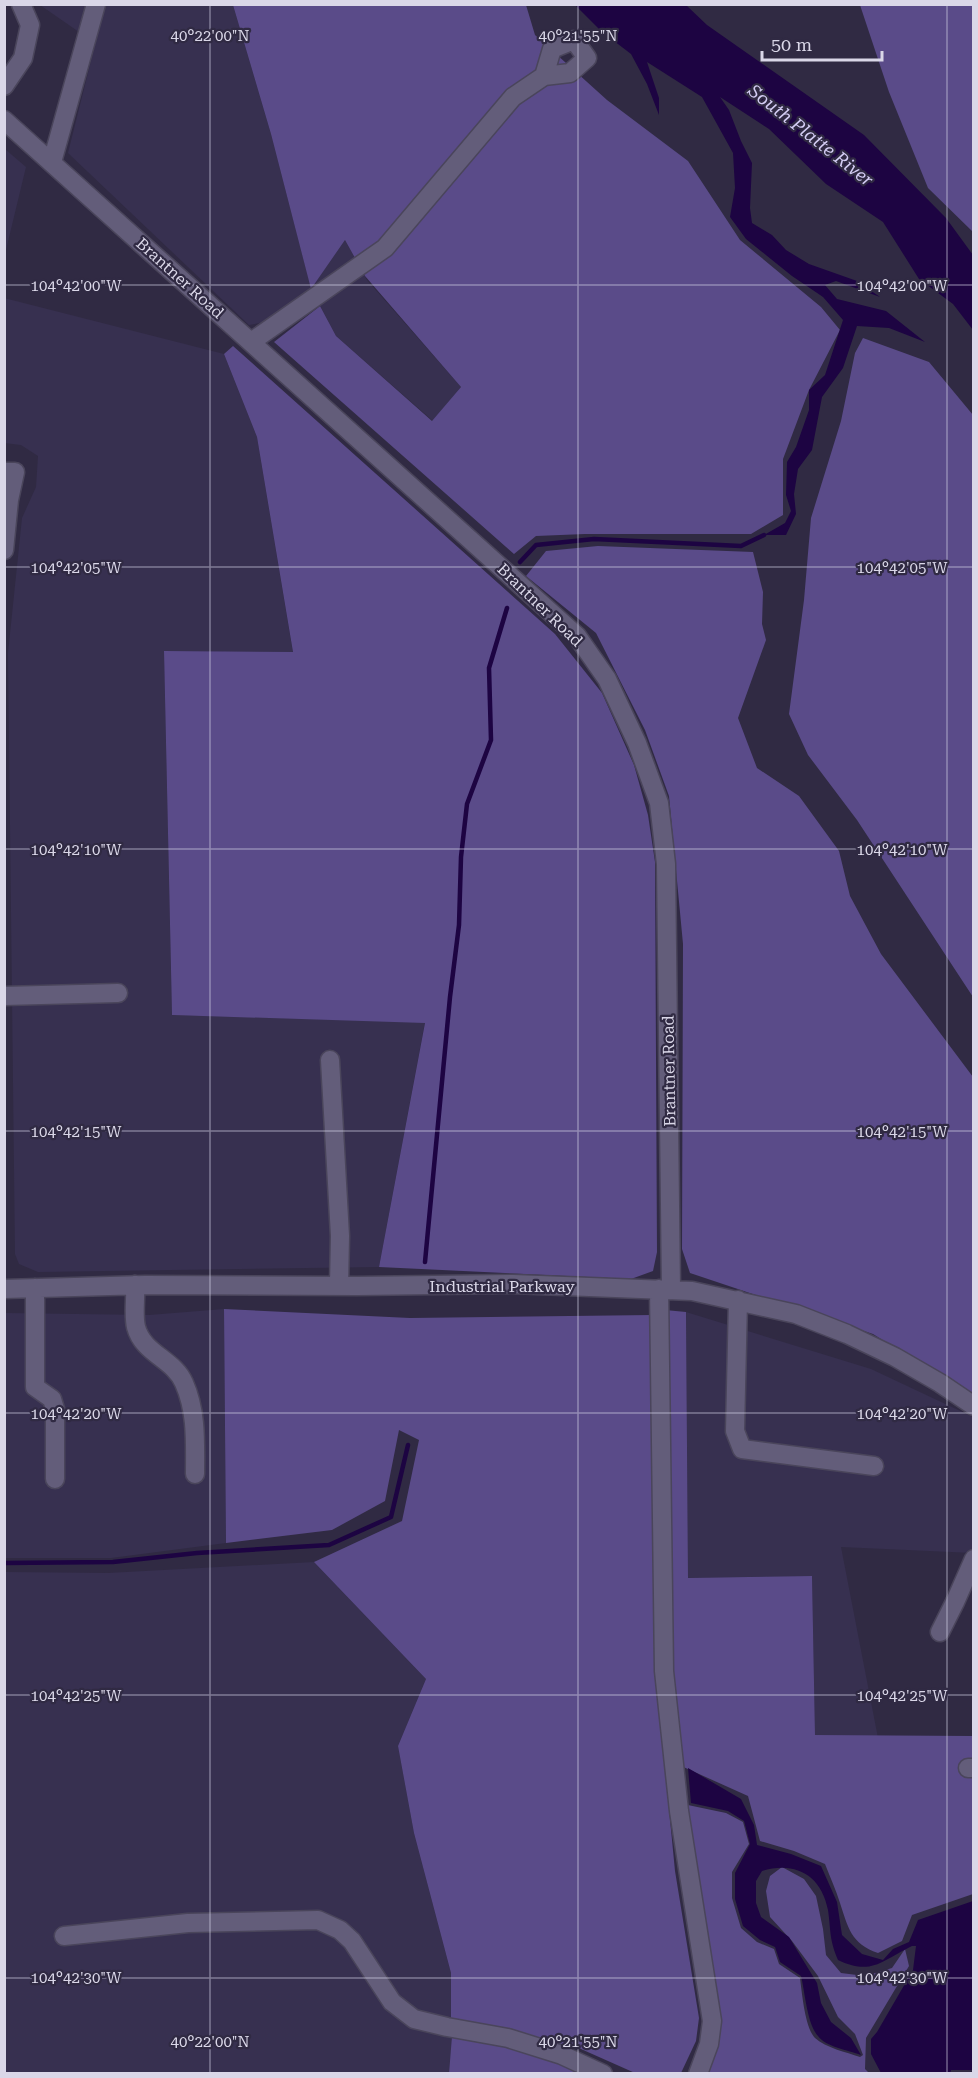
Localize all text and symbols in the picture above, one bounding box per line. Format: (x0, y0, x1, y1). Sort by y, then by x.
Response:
scale bar (762, 24, 882, 62)
text: 40°22'00"N (170, 27, 250, 45)
text: 40°21'55"N (538, 27, 618, 45)
text: 50 m (771, 34, 812, 55)
water label: South Platte River (744, 79, 878, 191)
street label: Brantner Road (132, 234, 228, 322)
text: 104°42'00"W (31, 277, 122, 295)
text: 104°42'00"W (857, 277, 948, 295)
text: 104°42'05"W (31, 559, 122, 577)
text: 104°42'05"W (857, 559, 948, 577)
street label: Brantner Road (493, 560, 587, 650)
text: 104°42'10"W (31, 841, 122, 859)
text: 104°42'10"W (857, 841, 948, 859)
street label: Brantner Road (659, 1015, 679, 1127)
text: 104°42'15"W (31, 1123, 122, 1141)
text: 104°42'15"W (857, 1123, 948, 1141)
street label: Industrial Parkway (429, 1277, 575, 1296)
text: 104°42'20"W (31, 1405, 122, 1423)
text: 104°42'20"W (857, 1405, 948, 1423)
text: 104°42'25"W (31, 1687, 122, 1705)
text: 104°42'25"W (857, 1687, 948, 1705)
text: 104°42'30"W (31, 1969, 122, 1987)
text: 104°42'30"W (857, 1969, 948, 1987)
text: 40°22'00"N (170, 2033, 250, 2051)
text: 40°21'55"N (538, 2033, 618, 2051)

